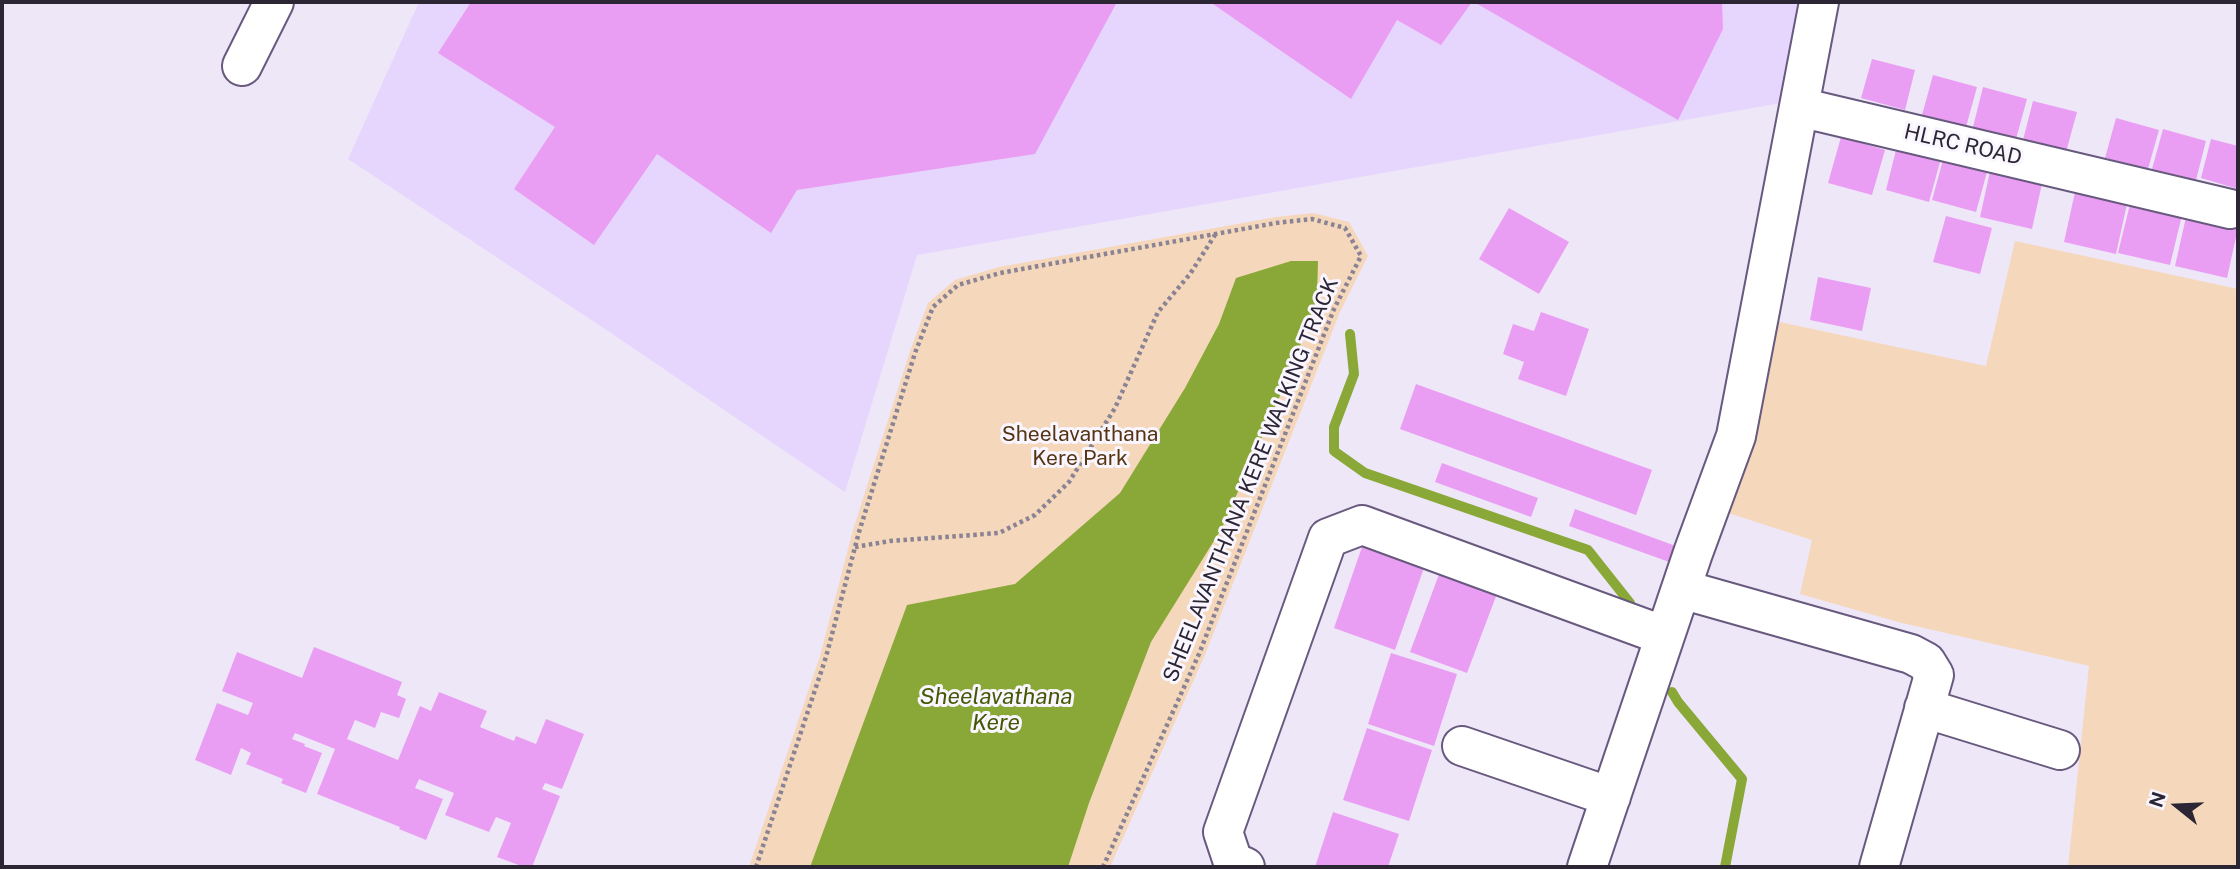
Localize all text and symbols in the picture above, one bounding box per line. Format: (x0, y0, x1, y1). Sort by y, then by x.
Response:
street label: HLRC ROAD (1902, 119, 2024, 171)
street label: SHEELAVANTHANA KERE WALKING TRACK (1158, 274, 1344, 686)
park label: Sheelavanthana Kere Park (1002, 422, 1158, 472)
water label: Sheelavathana Kere (919, 683, 1073, 737)
north arrow (2142, 771, 2212, 841)
text: N (2144, 789, 2170, 810)

